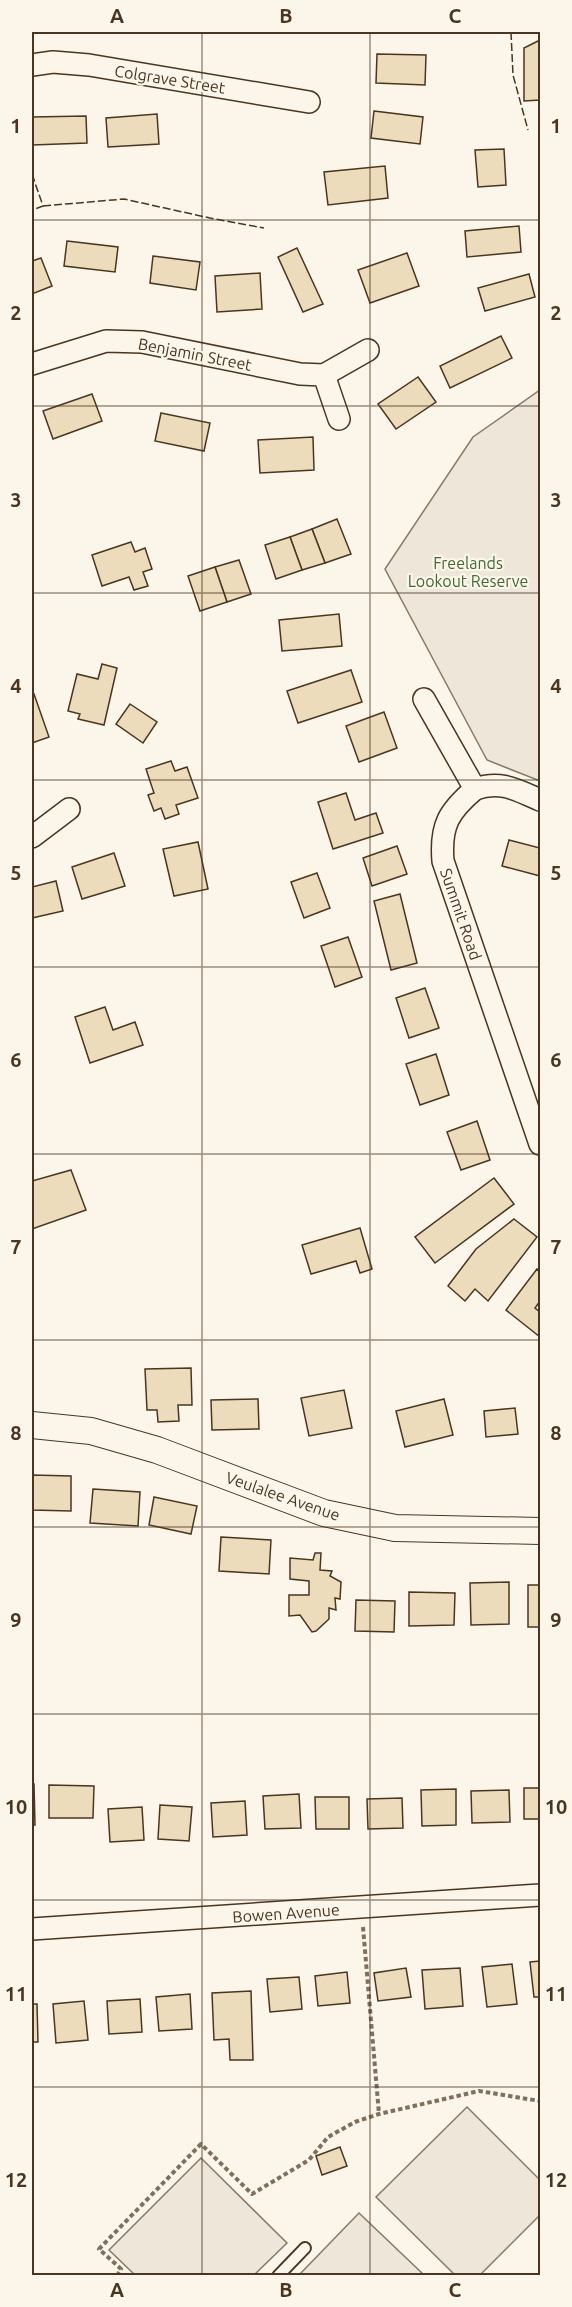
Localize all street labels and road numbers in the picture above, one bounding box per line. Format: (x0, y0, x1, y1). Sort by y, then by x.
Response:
street label: Colgrave Street (113, 61, 227, 97)
street label: Benjamin Street (137, 334, 254, 374)
street label: Summit Road (437, 866, 485, 962)
street label: Veulalee Avenue (224, 1468, 342, 1524)
street label: Bowen Avenue (232, 1900, 340, 1926)

